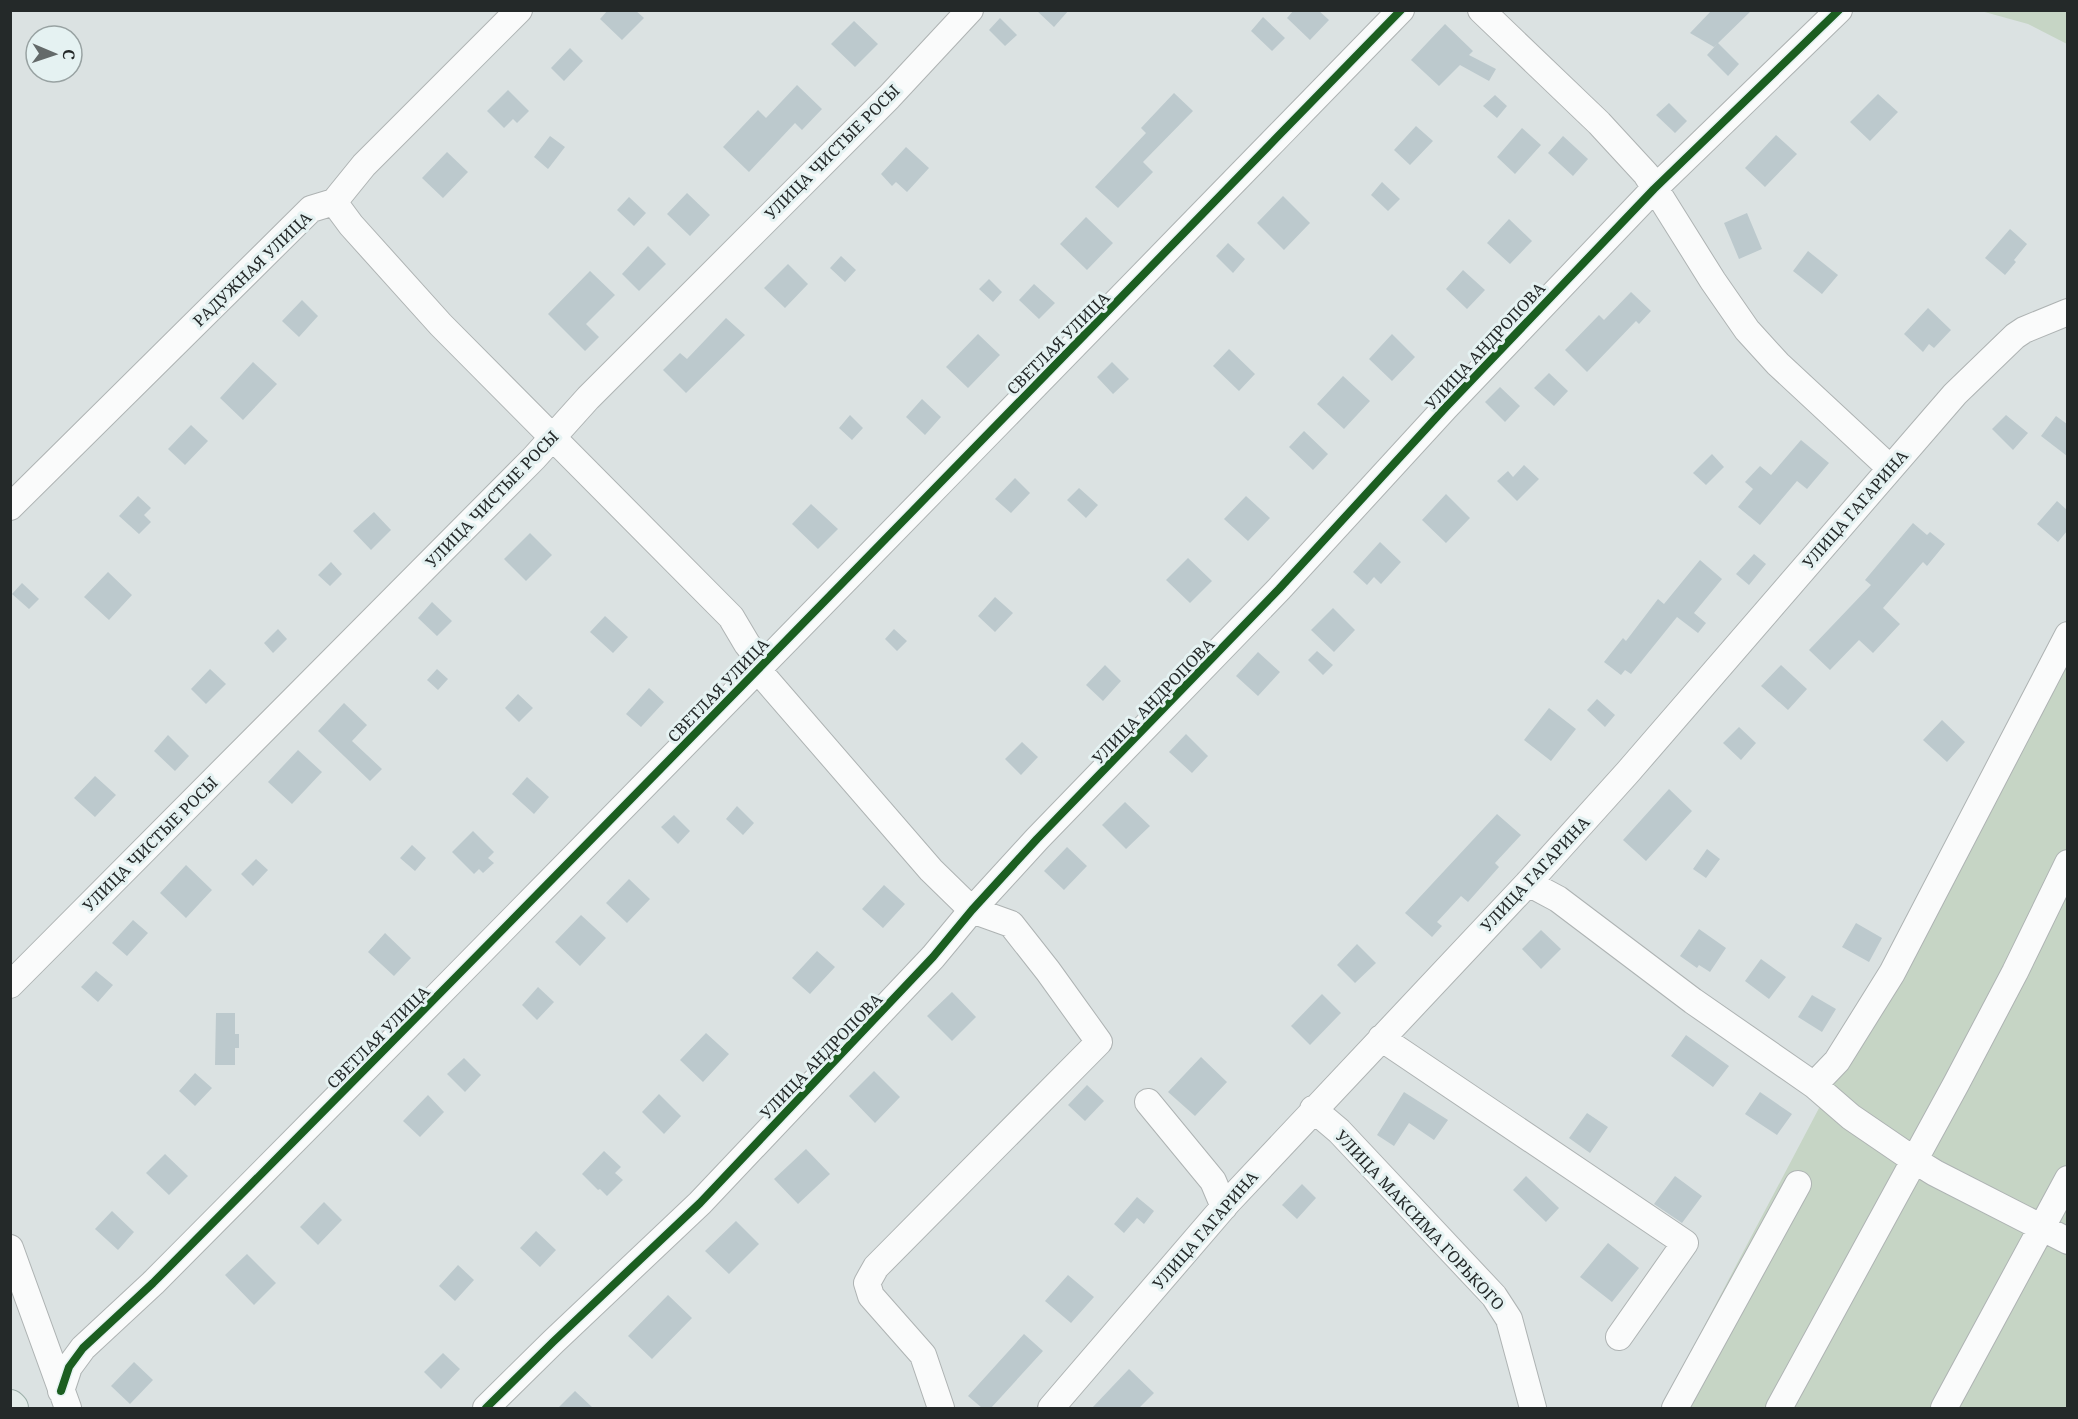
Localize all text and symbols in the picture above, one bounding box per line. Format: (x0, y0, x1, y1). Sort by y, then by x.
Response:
north arrow (24, 24, 84, 84)
text: С (58, 49, 80, 60)
street label: УЛИЦА ЧИСТЫЕ РОСЫ (760, 80, 904, 224)
street label: РАДУЖНАЯ УЛИЦА (188, 206, 316, 331)
street label: УЛИЦА АНДРОПОВА (1420, 277, 1550, 414)
street label: СВЕТЛАЯ УЛИЦА (1002, 286, 1115, 399)
street label: УЛИЦА ЧИСТЫЕ РОСЫ (421, 426, 563, 572)
street label: УЛИЦА ГАГАРИНА (1797, 445, 1913, 573)
street label: СВЕТЛАЯ УЛИЦА (663, 633, 774, 747)
street label: УЛИЦА АНДРОПОВА (1087, 633, 1219, 769)
street label: УЛИЦА ЧИСТЫЕ РОСЫ (78, 772, 222, 916)
street label: УЛИЦА ГАГАРИНА (1476, 811, 1595, 936)
street label: СВЕТЛАЯ УЛИЦА (322, 980, 435, 1093)
street label: УЛИЦА АНДРОПОВА (755, 988, 887, 1124)
street label: УЛИЦА МАКСИМА ГОРЬКОГО (1331, 1125, 1509, 1315)
street label: УЛИЦА ГАГАРИНА (1147, 1166, 1263, 1294)

